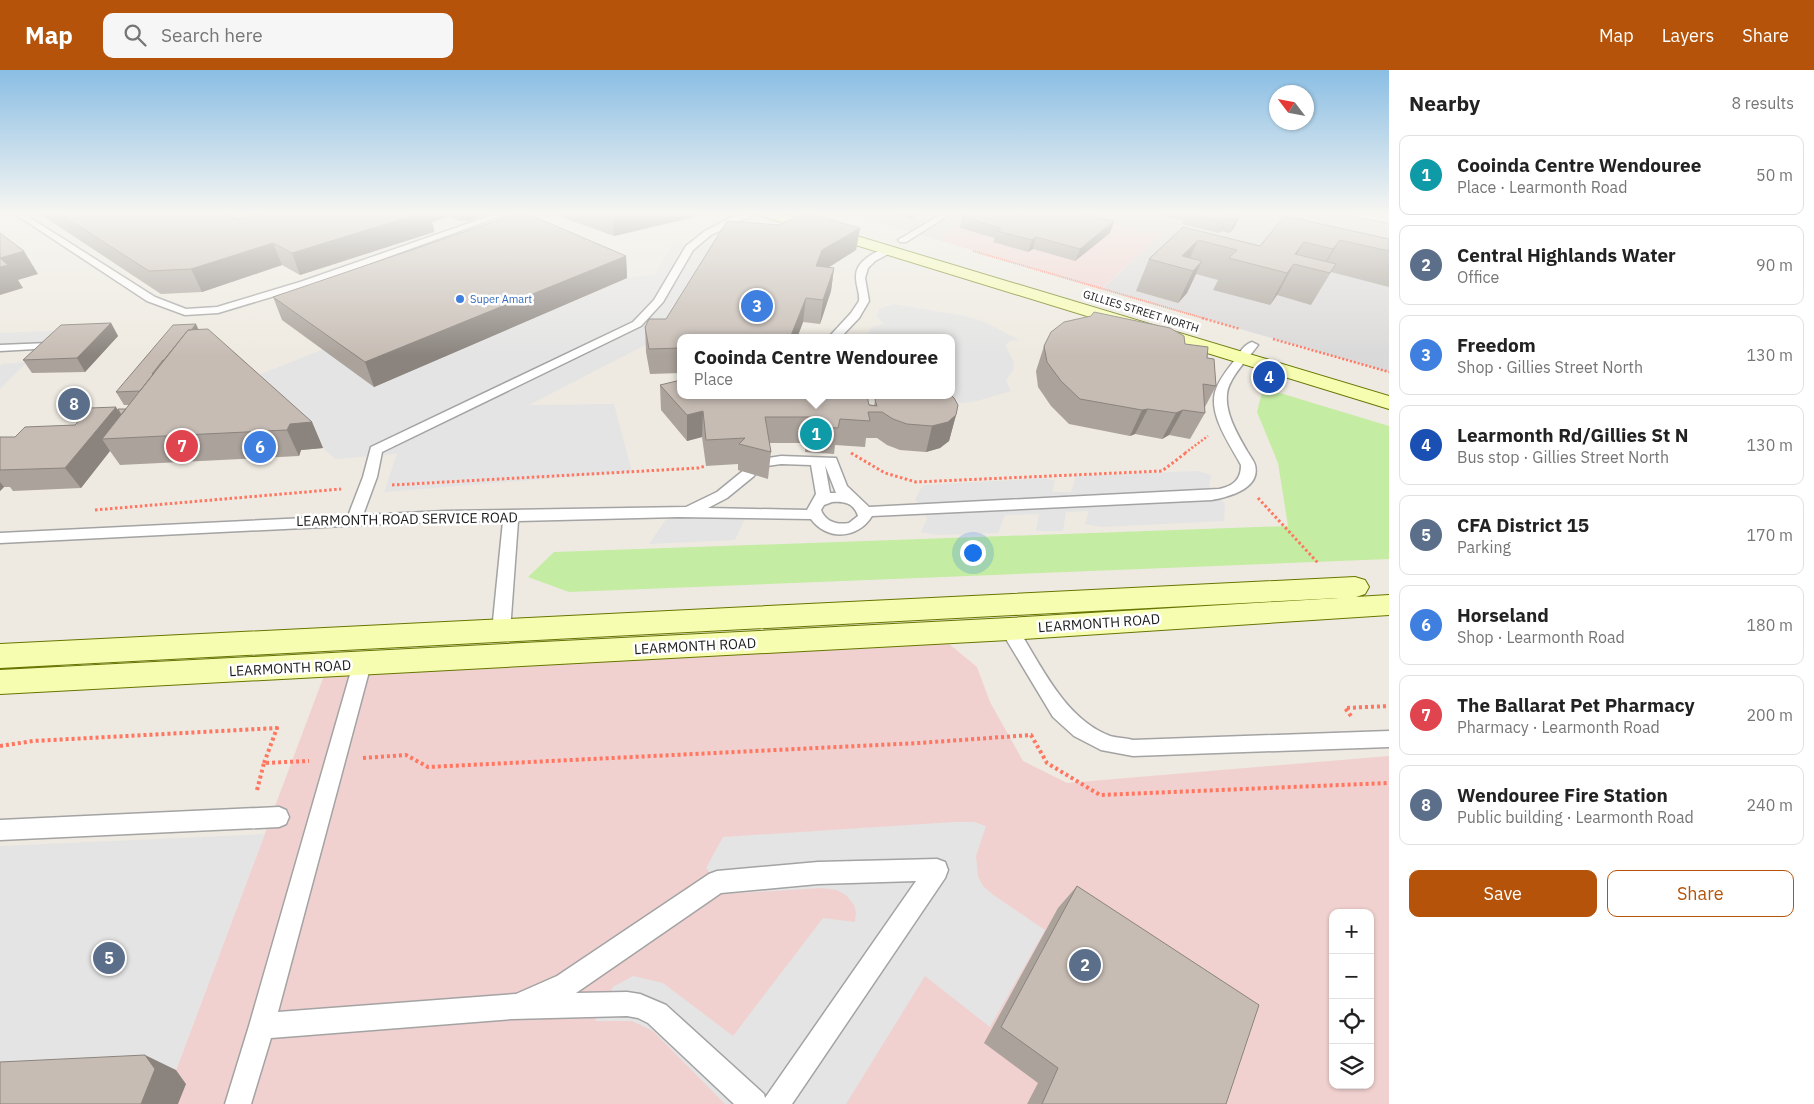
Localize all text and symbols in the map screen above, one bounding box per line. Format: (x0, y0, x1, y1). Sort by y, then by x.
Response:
search box (103, 13, 453, 58)
text: Map (25, 19, 73, 51)
icon: search (121, 21, 149, 49)
text: Search here (161, 23, 263, 47)
text: Map (1599, 24, 1634, 47)
text: Layers (1662, 24, 1714, 47)
text: Share (1742, 24, 1789, 47)
north arrow (1269, 85, 1314, 130)
text: Nearby (1409, 89, 1480, 117)
text: 8 results (1731, 93, 1794, 113)
text: Cooinda Centre Wendouree (1457, 153, 1701, 177)
text: 1 (1421, 165, 1431, 185)
text: 50 m (1756, 165, 1793, 185)
text: Place · Learmonth Road (1457, 177, 1627, 197)
text: Central Highlands Water (1457, 243, 1676, 267)
text: 2 (1421, 255, 1431, 275)
text: 90 m (1756, 255, 1793, 275)
text: Office (1457, 267, 1499, 287)
pin: 3 (741, 287, 773, 325)
street label: GILLIES STREET NORTH (1081, 287, 1201, 335)
place label: Super Amart (470, 292, 532, 306)
marker: Super Amart (454, 293, 466, 305)
text: Freedom (1457, 333, 1536, 357)
popup (677, 334, 955, 399)
text: Cooinda Centre Wendouree (694, 345, 938, 369)
text: 3 (1421, 345, 1431, 365)
text: 130 m (1746, 345, 1793, 365)
text: Shop · Gillies Street North (1457, 357, 1643, 377)
pin: 4 (1253, 358, 1285, 396)
text: Place (694, 369, 733, 389)
pin: 8 (58, 385, 90, 423)
pin: 1 (800, 415, 832, 453)
text: Learmonth Rd/Gillies St N (1457, 423, 1688, 447)
pin: 7 (166, 427, 198, 465)
pin: 6 (244, 428, 276, 466)
text: 4 (1421, 435, 1431, 455)
text: 130 m (1746, 435, 1793, 455)
text: Bus stop · Gillies Street North (1457, 447, 1669, 467)
street label: LEARMONTH ROAD SERVICE ROAD (296, 508, 518, 530)
text: CFA District 15 (1457, 513, 1589, 537)
text: 5 (1421, 525, 1431, 545)
text: 170 m (1746, 525, 1793, 545)
text: Parking (1457, 537, 1511, 557)
your location (960, 540, 986, 566)
text: Horseland (1457, 603, 1549, 627)
street label: LEARMONTH ROAD (1037, 610, 1161, 636)
text: 6 (1421, 615, 1431, 635)
text: 180 m (1746, 615, 1793, 635)
text: Shop · Learmonth Road (1457, 627, 1625, 647)
street label: LEARMONTH ROAD (633, 634, 757, 658)
street label: LEARMONTH ROAD (228, 656, 352, 680)
text: The Ballarat Pet Pharmacy (1457, 693, 1695, 717)
text: 7 (1421, 705, 1431, 725)
text: 200 m (1746, 705, 1793, 725)
text: Pharmacy · Learmonth Road (1457, 717, 1660, 737)
text: Wendouree Fire Station (1457, 783, 1668, 807)
text: 8 (1421, 795, 1431, 815)
text: 240 m (1746, 795, 1793, 815)
text: Public building · Learmonth Road (1457, 807, 1694, 827)
button: Save (1409, 870, 1597, 917)
button: Share (1607, 870, 1794, 917)
map controls (1329, 909, 1374, 1089)
button: + (1329, 909, 1374, 954)
pin: 5 (93, 939, 125, 977)
pin: 2 (1069, 946, 1101, 984)
button: − (1329, 954, 1374, 999)
button: locate (1329, 999, 1374, 1044)
button: layers (1329, 1044, 1374, 1089)

